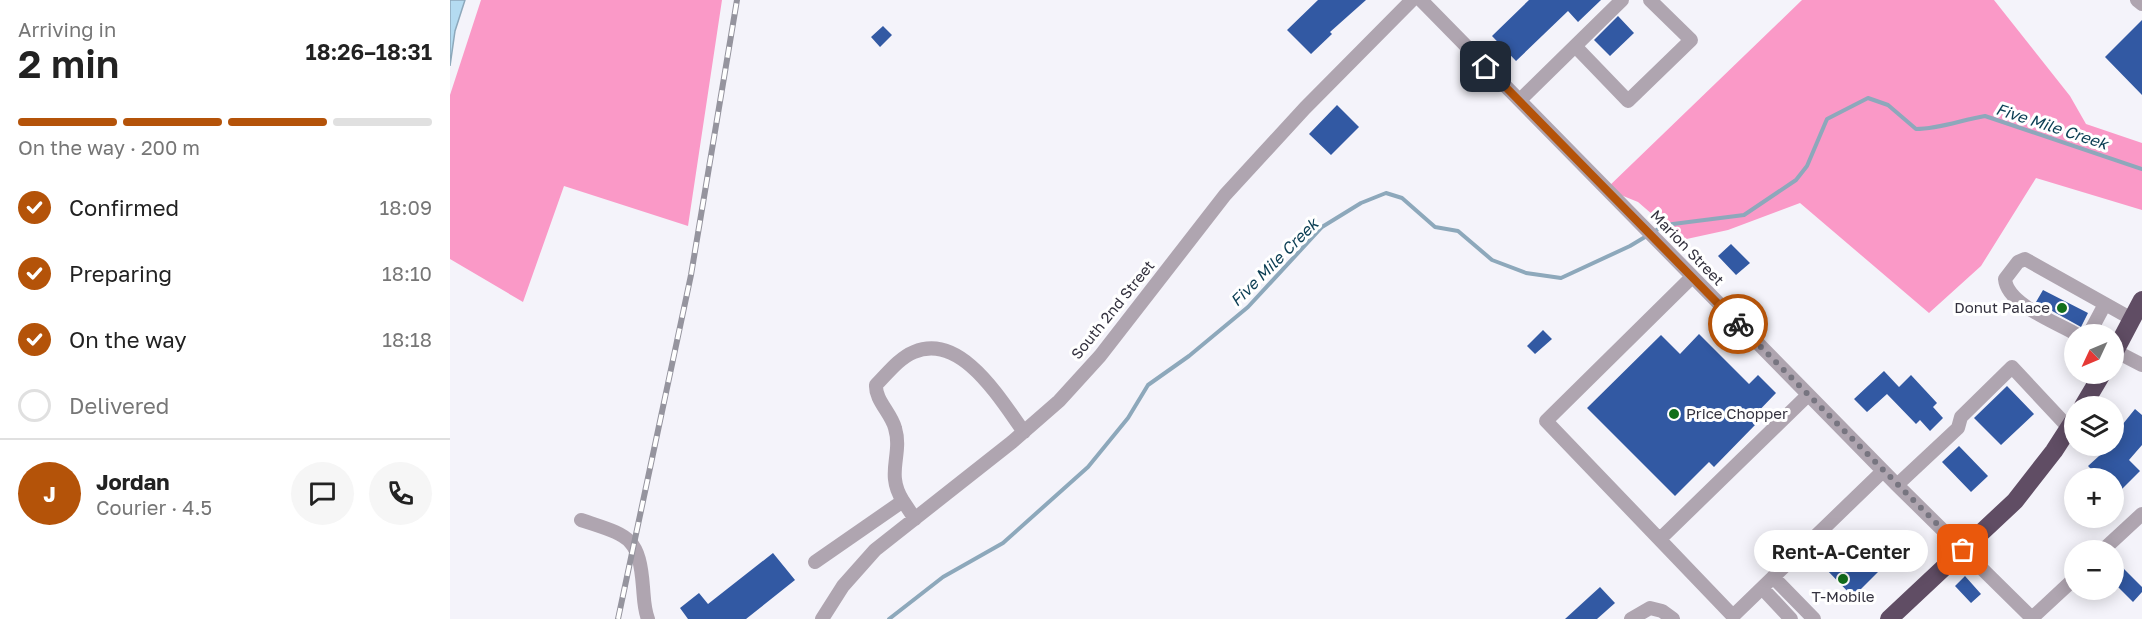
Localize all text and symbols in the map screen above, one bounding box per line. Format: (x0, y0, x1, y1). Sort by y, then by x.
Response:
text: Arriving in (18, 17, 116, 41)
text: 18:26–18:31 (306, 38, 432, 65)
text: 2 min (18, 40, 119, 87)
pin (1460, 41, 1511, 92)
icon: home (1469, 50, 1502, 83)
water label: Five Mile Creek (1993, 98, 2112, 154)
text: On the way · 200 m (18, 135, 200, 159)
icon: check (18, 191, 51, 224)
text: Confirmed (69, 194, 179, 221)
text: 18:09 (380, 195, 432, 219)
street label: Marion Street (1647, 206, 1728, 289)
water label: Five Mile Creek (1226, 212, 1324, 310)
street label: South 2nd Street (1067, 256, 1158, 362)
icon: check (18, 257, 51, 290)
text: Preparing (69, 260, 172, 287)
text: 18:10 (382, 261, 432, 285)
courier (1708, 294, 1768, 354)
place label: Donut Palace (1954, 298, 2050, 316)
marker: Donut Palace (2055, 301, 2069, 315)
icon: bike (1722, 308, 1755, 341)
icon: check (18, 323, 51, 356)
north arrow (2064, 324, 2124, 384)
map controls (2064, 324, 2124, 600)
text: On the way (69, 326, 187, 353)
text: 18:18 (382, 327, 432, 351)
text: Delivered (69, 392, 169, 419)
button: layers (2064, 396, 2124, 456)
place label: Price Chopper (1686, 404, 1788, 422)
marker: Price Chopper (1667, 407, 1681, 421)
button: chat (291, 462, 354, 525)
button: phone (369, 462, 432, 525)
text: Jordan (96, 468, 170, 495)
button: + (2064, 468, 2124, 528)
text: J (43, 480, 56, 507)
text: Courier · 4.5 (96, 495, 212, 519)
pin (1937, 524, 1988, 575)
callout: Rent-A-Center (1753, 529, 1927, 571)
icon: bag (1946, 533, 1979, 566)
text: Rent-A-Center (1772, 539, 1910, 563)
button: − (2064, 540, 2124, 600)
marker: T-Mobile (1836, 572, 1850, 586)
place label: T-Mobile (1811, 587, 1875, 605)

